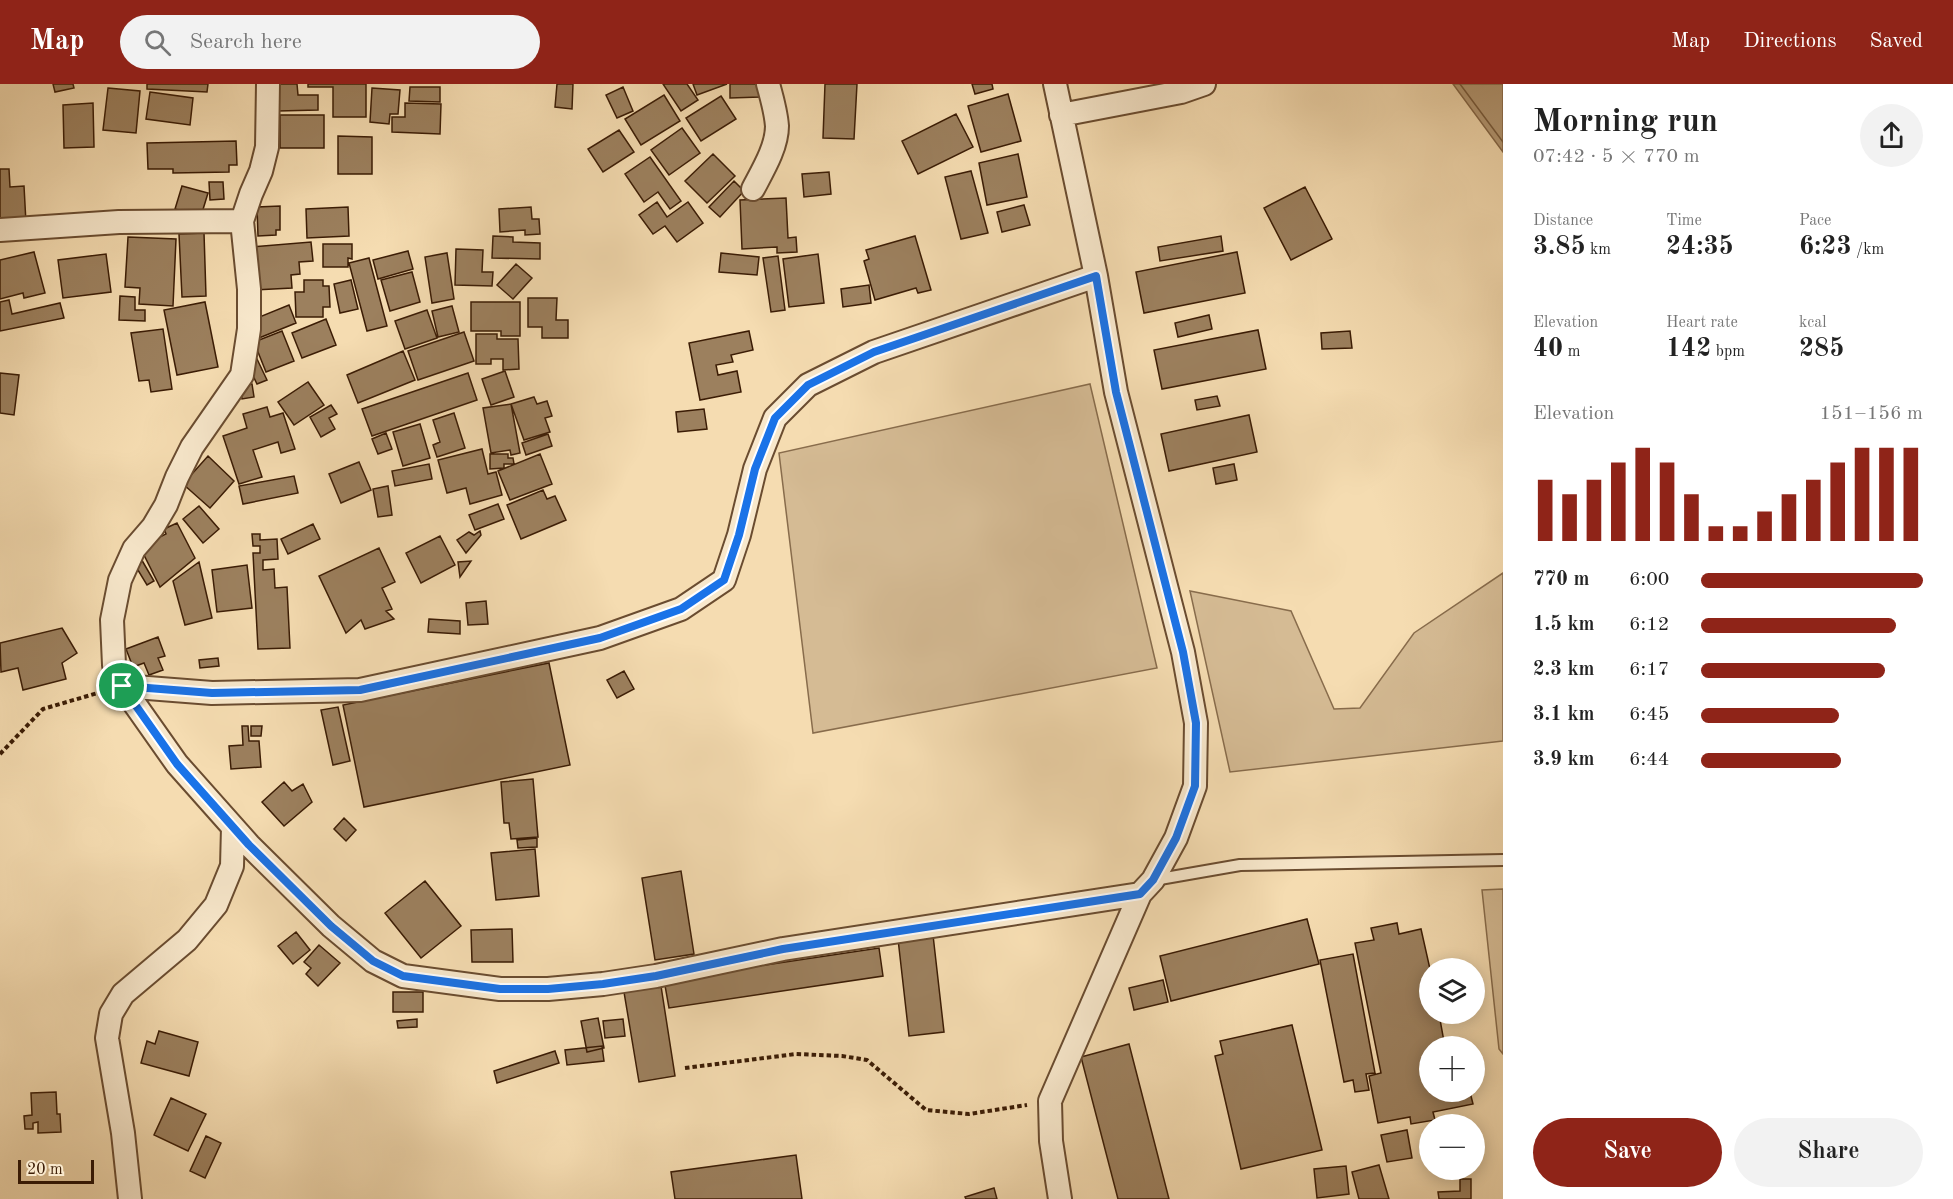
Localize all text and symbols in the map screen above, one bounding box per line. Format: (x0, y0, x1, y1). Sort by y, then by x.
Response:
search box (120, 15, 540, 69)
icon: search (141, 26, 174, 59)
text: Map (30, 28, 84, 56)
text: Search here (189, 31, 302, 53)
text: Map (1671, 31, 1710, 52)
text: Directions (1743, 31, 1837, 52)
text: Saved (1870, 31, 1923, 52)
button: share (1860, 104, 1923, 167)
text: Morning run (1533, 106, 1718, 139)
text: 07:42 · 5 × 770 m (1533, 147, 1700, 167)
text: Distance (1533, 213, 1593, 229)
text: Time (1666, 213, 1702, 229)
text: Pace (1799, 213, 1831, 229)
text: 3.85 (1533, 234, 1586, 260)
text: 24:35 (1666, 234, 1734, 260)
text: 6:23 (1799, 234, 1852, 260)
text: km (1586, 242, 1611, 258)
text: /km (1852, 242, 1884, 258)
text: Elevation (1533, 315, 1598, 331)
text: Heart rate (1666, 315, 1738, 331)
text: kcal (1799, 315, 1827, 331)
text: 40 (1533, 336, 1563, 362)
text: 142 (1666, 336, 1711, 362)
text: 285 (1799, 336, 1844, 362)
text: m (1563, 344, 1580, 360)
text: bpm (1711, 344, 1745, 360)
text: Elevation (1533, 404, 1614, 424)
text: 151–156 m (1820, 404, 1923, 424)
text: 770 m (1533, 570, 1589, 590)
text: 6:00 (1629, 570, 1669, 590)
text: 1.5 km (1533, 615, 1595, 635)
text: 6:12 (1629, 615, 1669, 635)
pin (96, 660, 147, 711)
text: 2.3 km (1533, 660, 1595, 680)
text: 6:17 (1629, 660, 1669, 680)
icon: arrive (105, 669, 138, 702)
text: 3.1 km (1533, 705, 1595, 725)
text: 6:45 (1629, 705, 1669, 725)
text: 3.9 km (1533, 750, 1595, 770)
text: 6:44 (1629, 750, 1669, 770)
map controls (1419, 958, 1485, 1180)
button: layers (1419, 958, 1485, 1024)
button: + (1419, 1036, 1485, 1102)
button: − (1419, 1114, 1485, 1180)
button: Save (1533, 1118, 1722, 1187)
button: Share (1734, 1118, 1923, 1187)
scale bar (18, 1157, 94, 1184)
text: 20 m (27, 1162, 63, 1178)

